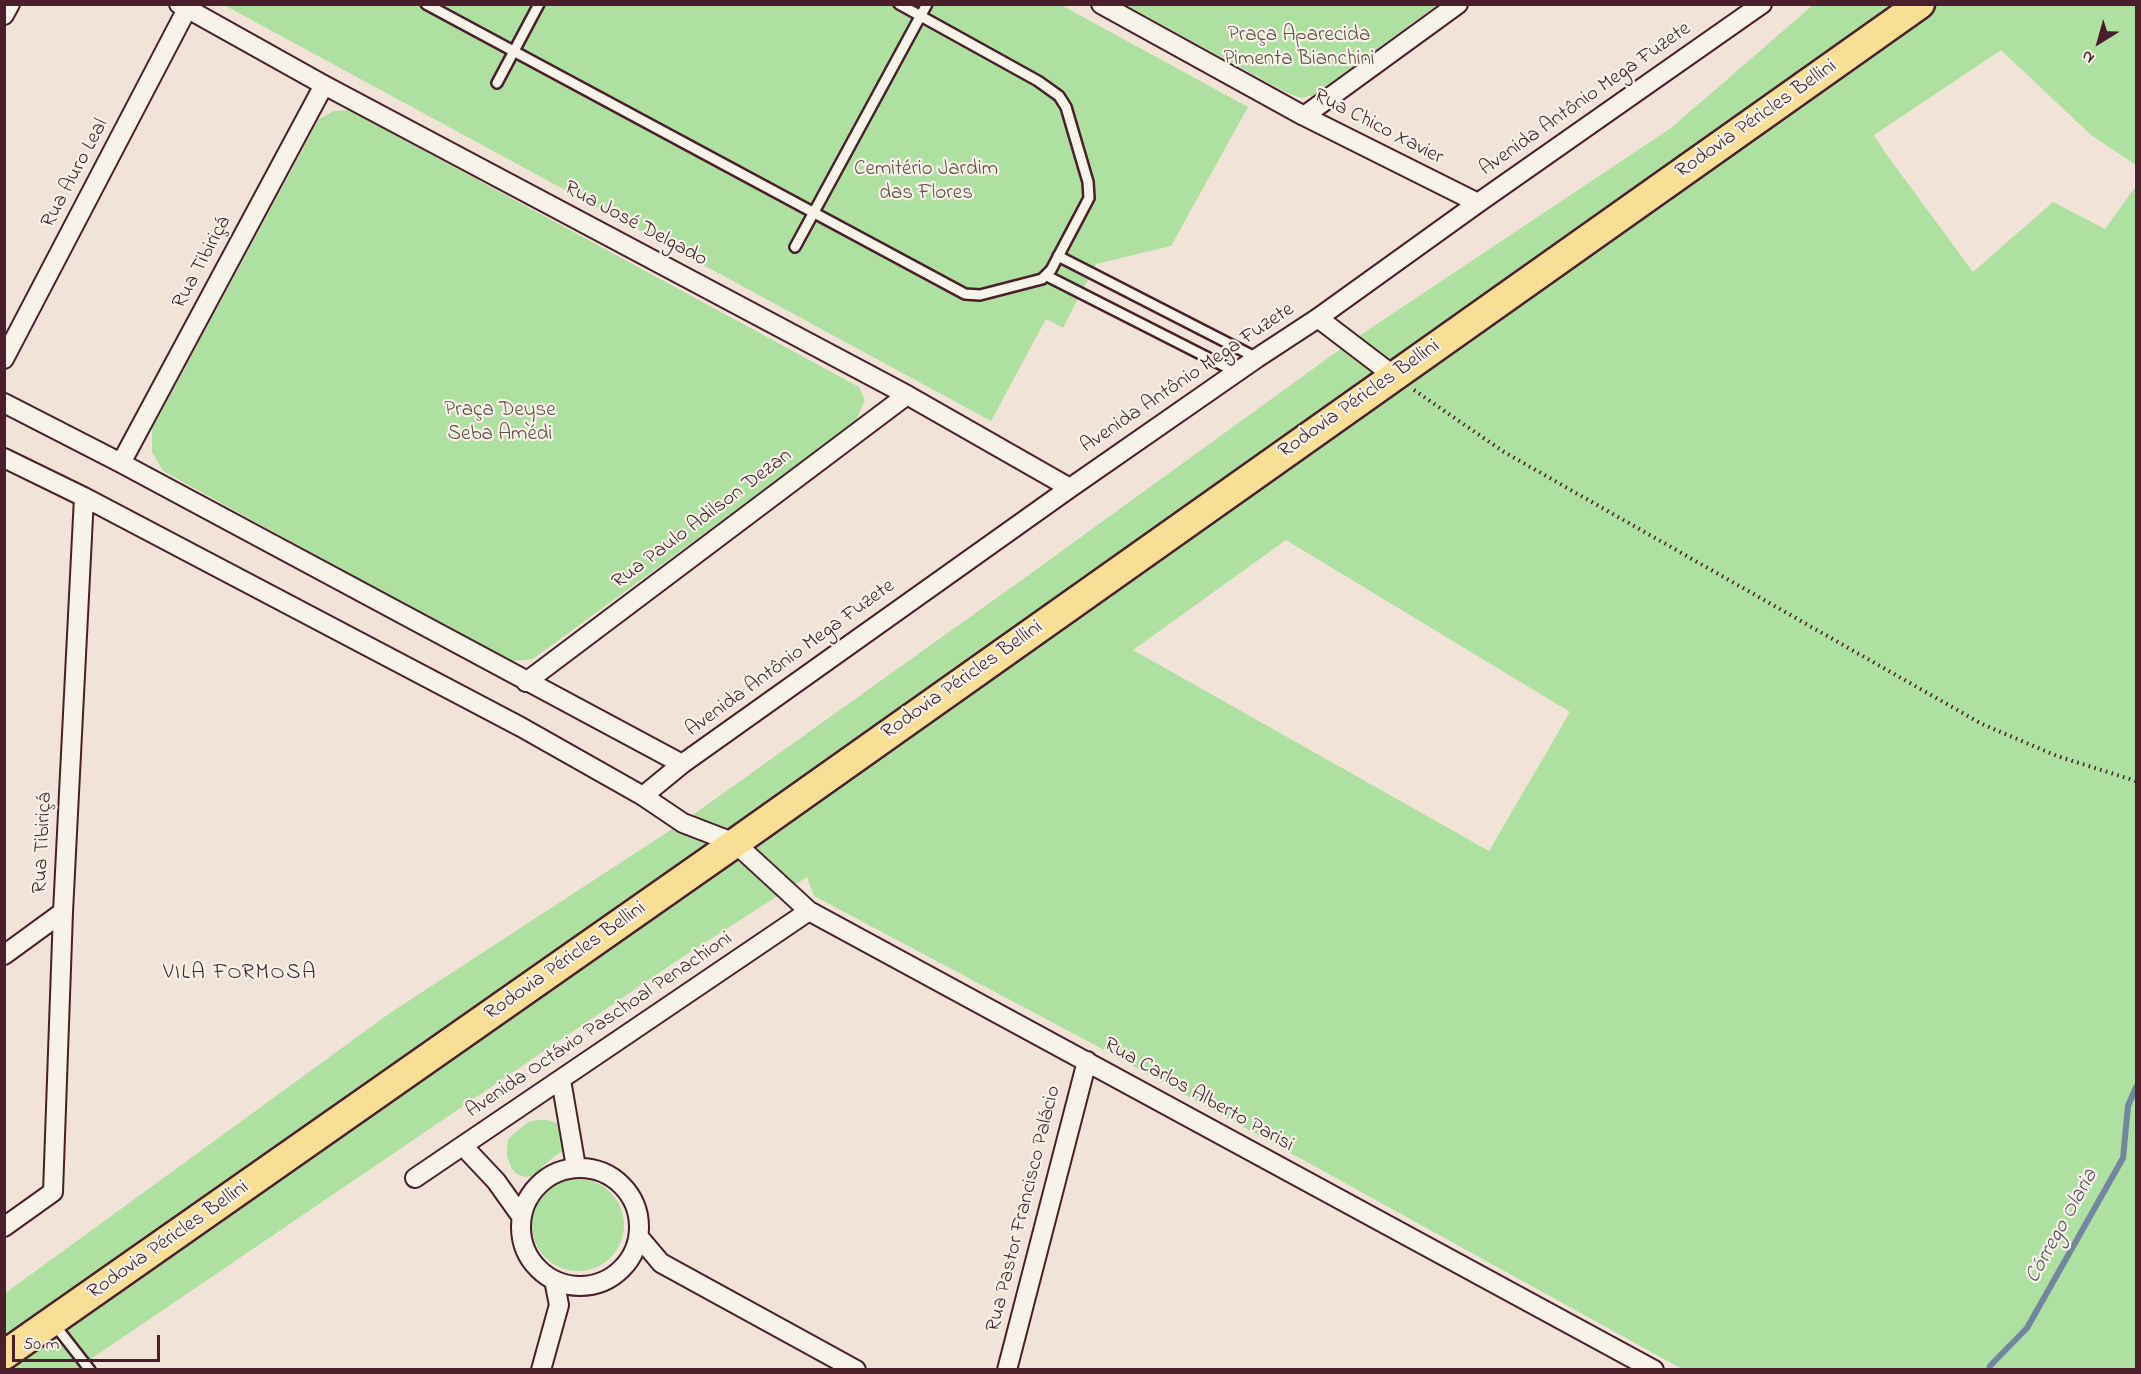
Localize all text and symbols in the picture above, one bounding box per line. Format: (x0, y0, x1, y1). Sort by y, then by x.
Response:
north arrow (2069, 12, 2129, 72)
street label: Avenida Antônio Mega Fuzete (1476, 17, 1696, 183)
park label: Praça Aparecida Pimenta Bianchini (1223, 24, 1375, 74)
text: N (2077, 44, 2100, 69)
street label: Rodovia Péricles Bellini (1672, 55, 1842, 185)
street label: Rua Chico Xavier (1309, 85, 1447, 171)
street label: Rua Auro Leal (37, 115, 115, 233)
park label: Cemitério Jardim das Flores (854, 158, 998, 208)
street label: Rua José Delgado (559, 177, 711, 273)
street label: Rua Tibiriçá (168, 212, 238, 314)
street label: Avenida Antônio Mega Fuzete (1076, 298, 1300, 460)
street label: Rodovia Péricles Bellini (1275, 335, 1445, 465)
park label: Praça Deyse Seba Amédi (444, 399, 556, 449)
street label: Rua Paulo Adilson Dezan (608, 444, 798, 596)
street label: Avenida Antônio Mega Fuzete (682, 575, 900, 743)
street label: Rodovia Péricles Bellini (878, 616, 1048, 746)
street label: Rua Tibiriçá (29, 792, 59, 894)
street label: Rodovia Péricles Bellini (481, 897, 651, 1027)
street label: Avenida Octávio Paschoal Penachioni (462, 927, 738, 1125)
district label: VILA FORMOSA (163, 961, 317, 987)
street label: Rua Carlos Alberto Parisi (1098, 1033, 1298, 1159)
street label: Rua Pastor Francisco Palácio (982, 1083, 1068, 1335)
water label: Córrego Olaria (2021, 1165, 2105, 1289)
street label: Rodovia Péricles Bellini (84, 1176, 254, 1306)
scale bar (15, 1323, 164, 1361)
text: 50 m (23, 1332, 60, 1358)

